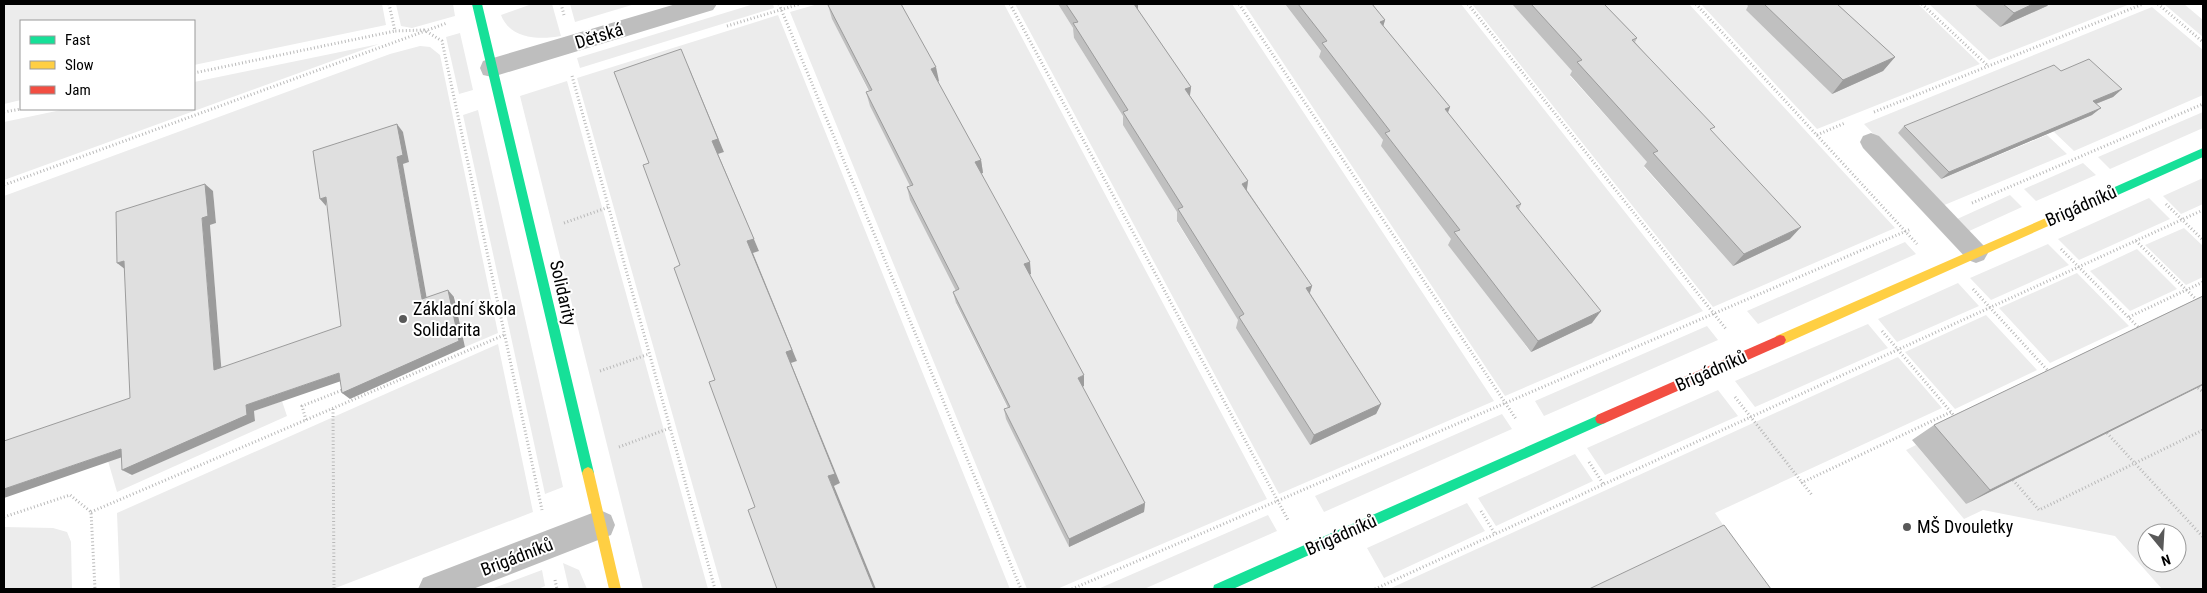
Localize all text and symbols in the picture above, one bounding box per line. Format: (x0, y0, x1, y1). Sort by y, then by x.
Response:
street label: Dětská (572, 18, 625, 53)
legend (20, 20, 195, 110)
text: Fast (65, 31, 90, 49)
text: Slow (65, 56, 94, 74)
text: Jam (65, 81, 91, 99)
street label: Brigádníků (2042, 181, 2120, 231)
street label: Solidarity (546, 258, 581, 328)
place label: Základní škola Solidarita (413, 298, 516, 340)
marker: Základní škola Solidarita (397, 313, 409, 325)
street label: Brigádníků (1672, 346, 1750, 396)
street label: Brigádníků (1302, 510, 1380, 560)
place label: MŠ Dvouletky (1917, 516, 2014, 537)
marker: MŠ Dvouletky (1901, 521, 1913, 533)
north arrow (2137, 523, 2187, 573)
street label: Brigádníků (478, 533, 556, 580)
text: N (2159, 551, 2173, 569)

